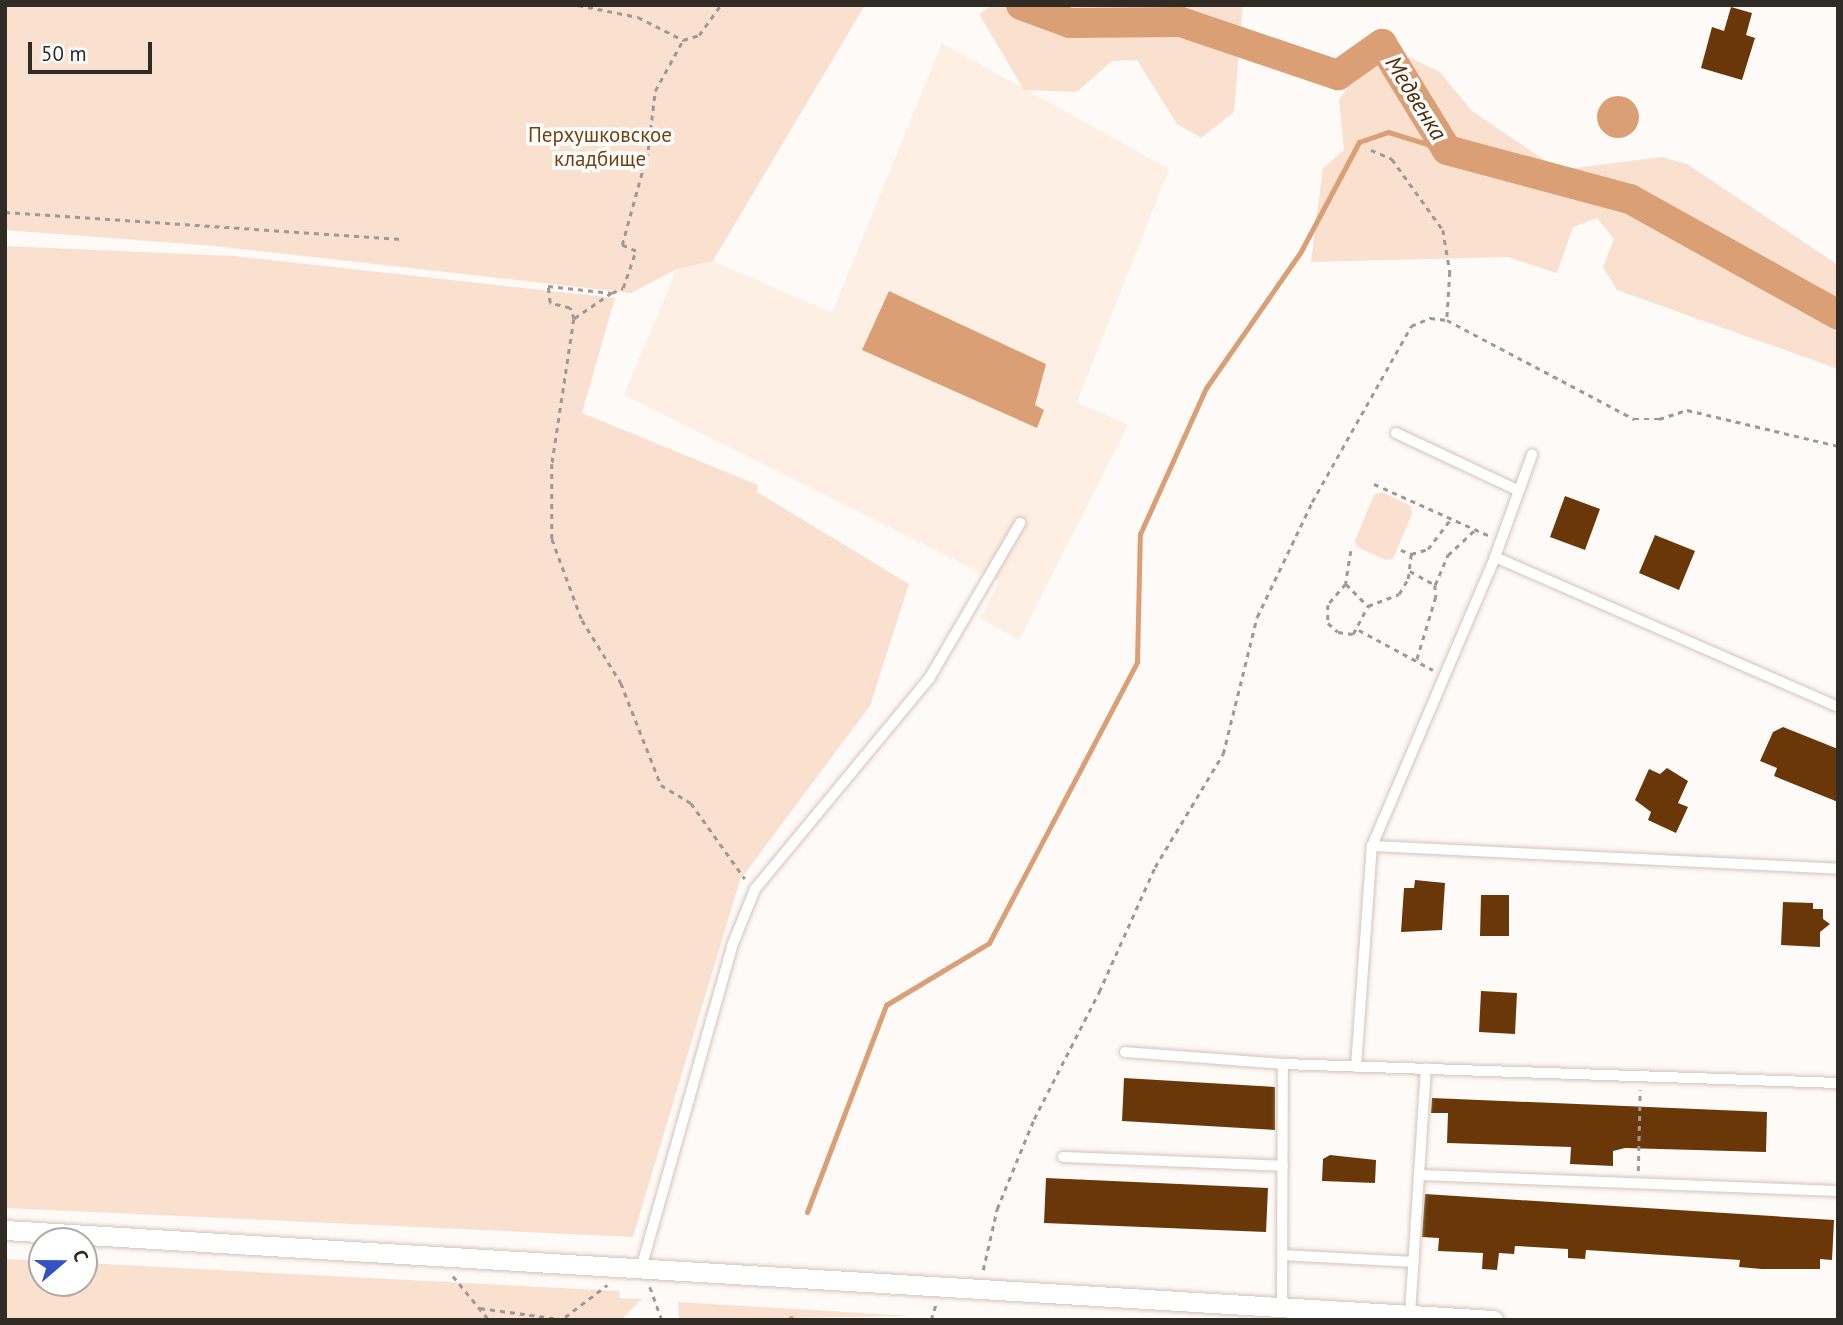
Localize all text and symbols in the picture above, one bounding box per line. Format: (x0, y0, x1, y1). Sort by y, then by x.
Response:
scale bar (32, 28, 156, 72)
text: 50 m (41, 40, 87, 67)
water label: Медвенка (1379, 51, 1453, 145)
park label: Перхушковское кладбище (528, 122, 672, 172)
north arrow (28, 1227, 98, 1297)
text: С (68, 1246, 94, 1265)

